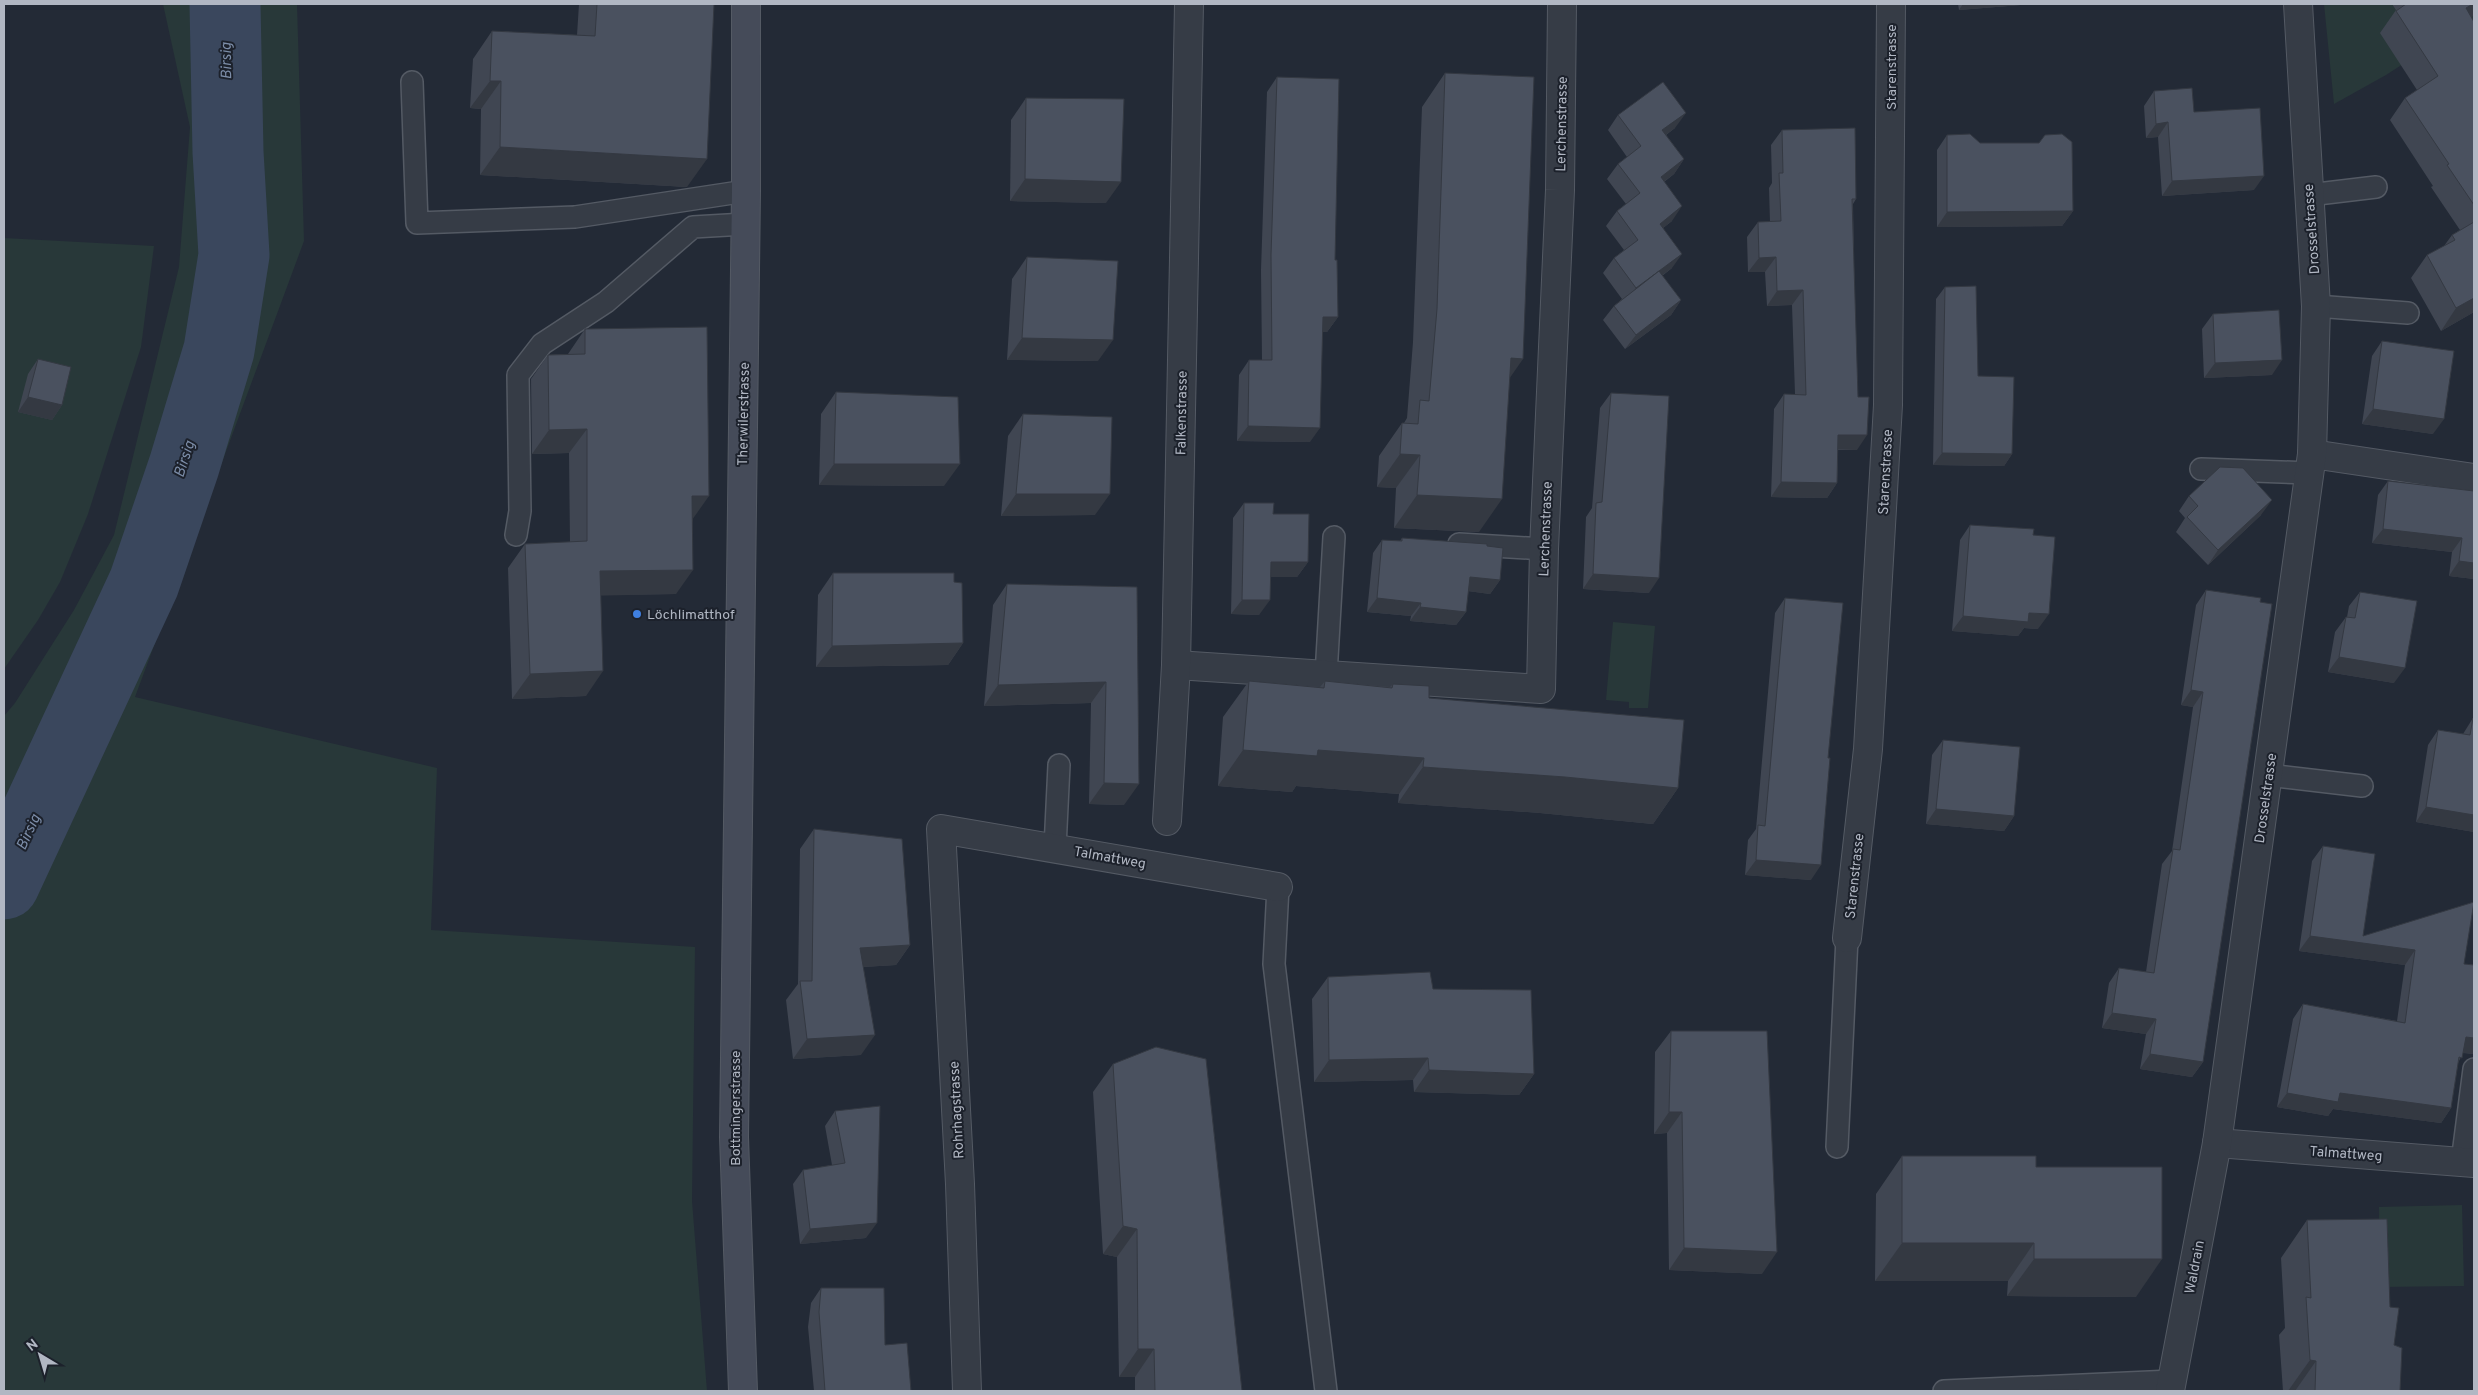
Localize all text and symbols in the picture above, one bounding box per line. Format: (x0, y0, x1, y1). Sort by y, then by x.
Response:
street label: Starenstrasse (1884, 24, 1901, 110)
water label: Birsig (218, 41, 237, 80)
street label: Lerchenstrasse (1553, 76, 1572, 172)
street label: Drosselstrasse (2301, 183, 2324, 275)
street label: Therwilerstrasse (735, 362, 754, 466)
street label: Falkenstrasse (1173, 371, 1192, 455)
street label: Starenstrasse (1876, 429, 1897, 515)
water label: Birsig (171, 438, 200, 480)
street label: Lerchenstrasse (1536, 481, 1557, 577)
place label: Löchlimatthof (647, 607, 735, 624)
marker: Löchlimatthof (631, 608, 643, 620)
street label: Drosselstrasse (2252, 752, 2281, 844)
water label: Birsig (13, 811, 46, 854)
street label: Starenstrasse (1843, 833, 1868, 920)
street label: Talmattweg (1072, 844, 1147, 873)
street label: Bottmingerstrasse (728, 1050, 745, 1166)
street label: Rohrhagstrasse (946, 1061, 969, 1159)
street label: Talmattweg (2309, 1143, 2383, 1166)
street label: Waldrain (2182, 1239, 2209, 1296)
north arrow (15, 1330, 65, 1380)
text: N (24, 1336, 42, 1356)

